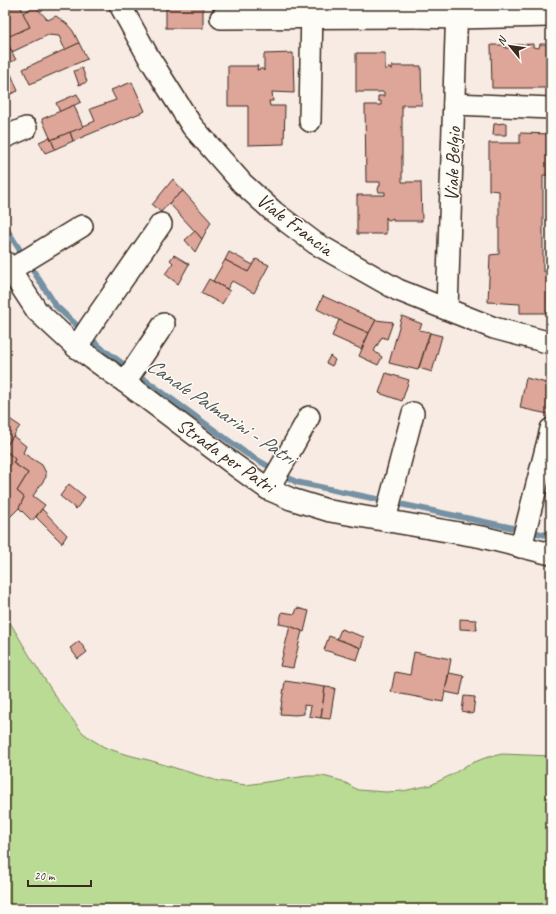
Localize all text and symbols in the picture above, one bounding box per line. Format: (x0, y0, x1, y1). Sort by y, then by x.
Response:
north arrow (490, 26, 530, 66)
text: N (493, 33, 510, 48)
street label: Viale Belgio (439, 126, 466, 202)
street label: Viale Francia (252, 188, 339, 262)
water label: Canale Palmarini - Patri (142, 352, 304, 473)
street label: Strada per Patri (172, 412, 282, 500)
scale bar (28, 862, 91, 888)
text: 20 m (34, 868, 56, 884)

